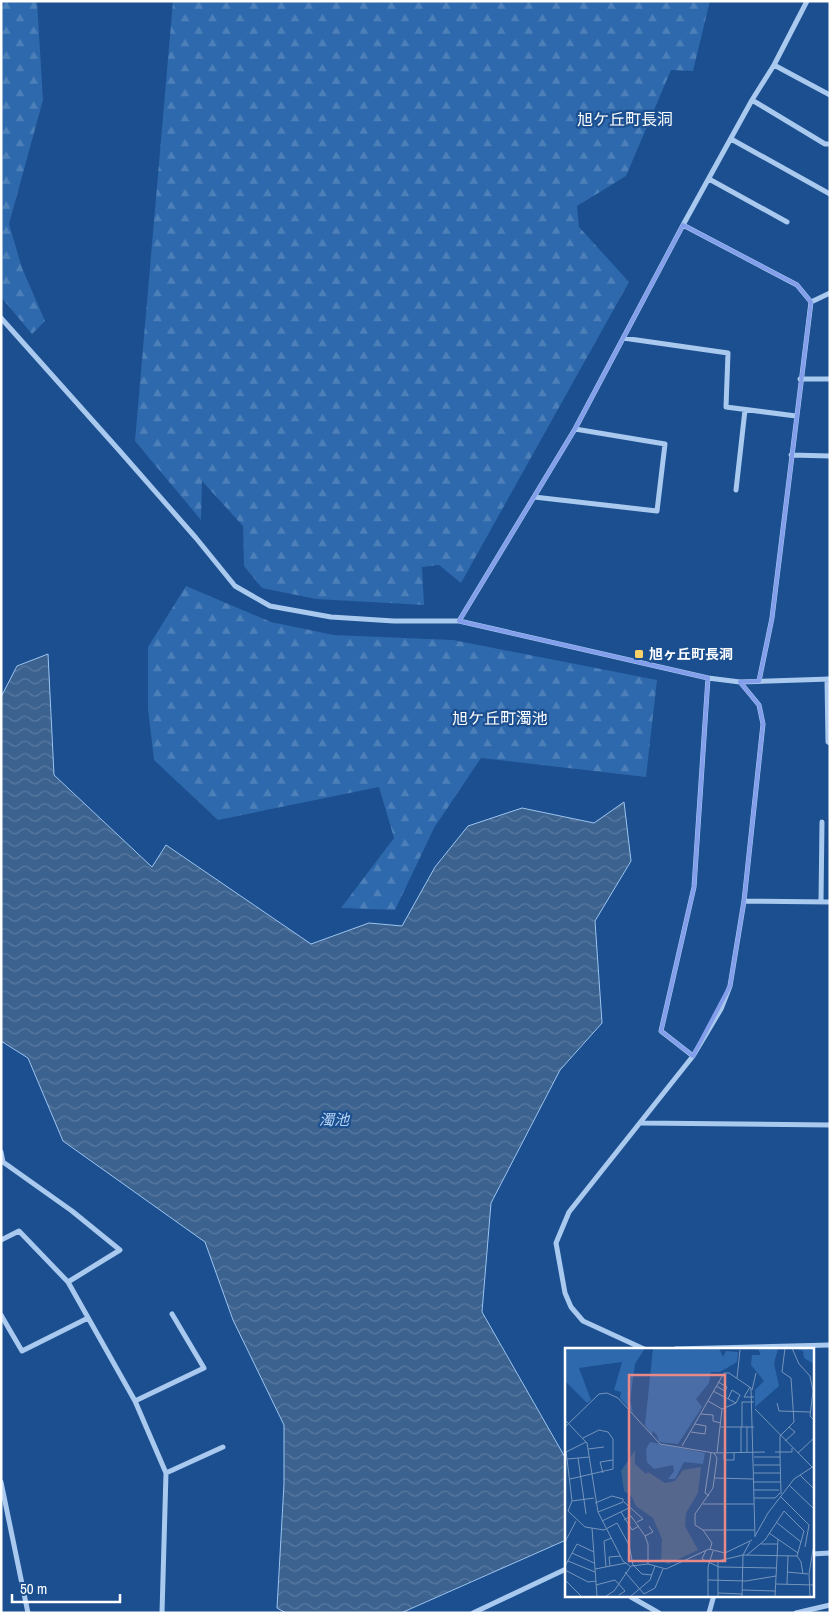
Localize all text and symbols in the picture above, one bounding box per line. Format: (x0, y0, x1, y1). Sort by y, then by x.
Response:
district label: 旭ケ丘町長洞 (577, 108, 673, 130)
place label: 旭ヶ丘町長洞 (649, 645, 733, 663)
marker: 旭ヶ丘町長洞 (633, 648, 645, 660)
district label: 旭ケ丘町濁池 (452, 707, 548, 729)
water label: 濁池 (319, 1109, 351, 1130)
inset map (565, 1348, 814, 1596)
scale bar (12, 1572, 120, 1604)
text: 50 m (20, 1578, 47, 1599)

